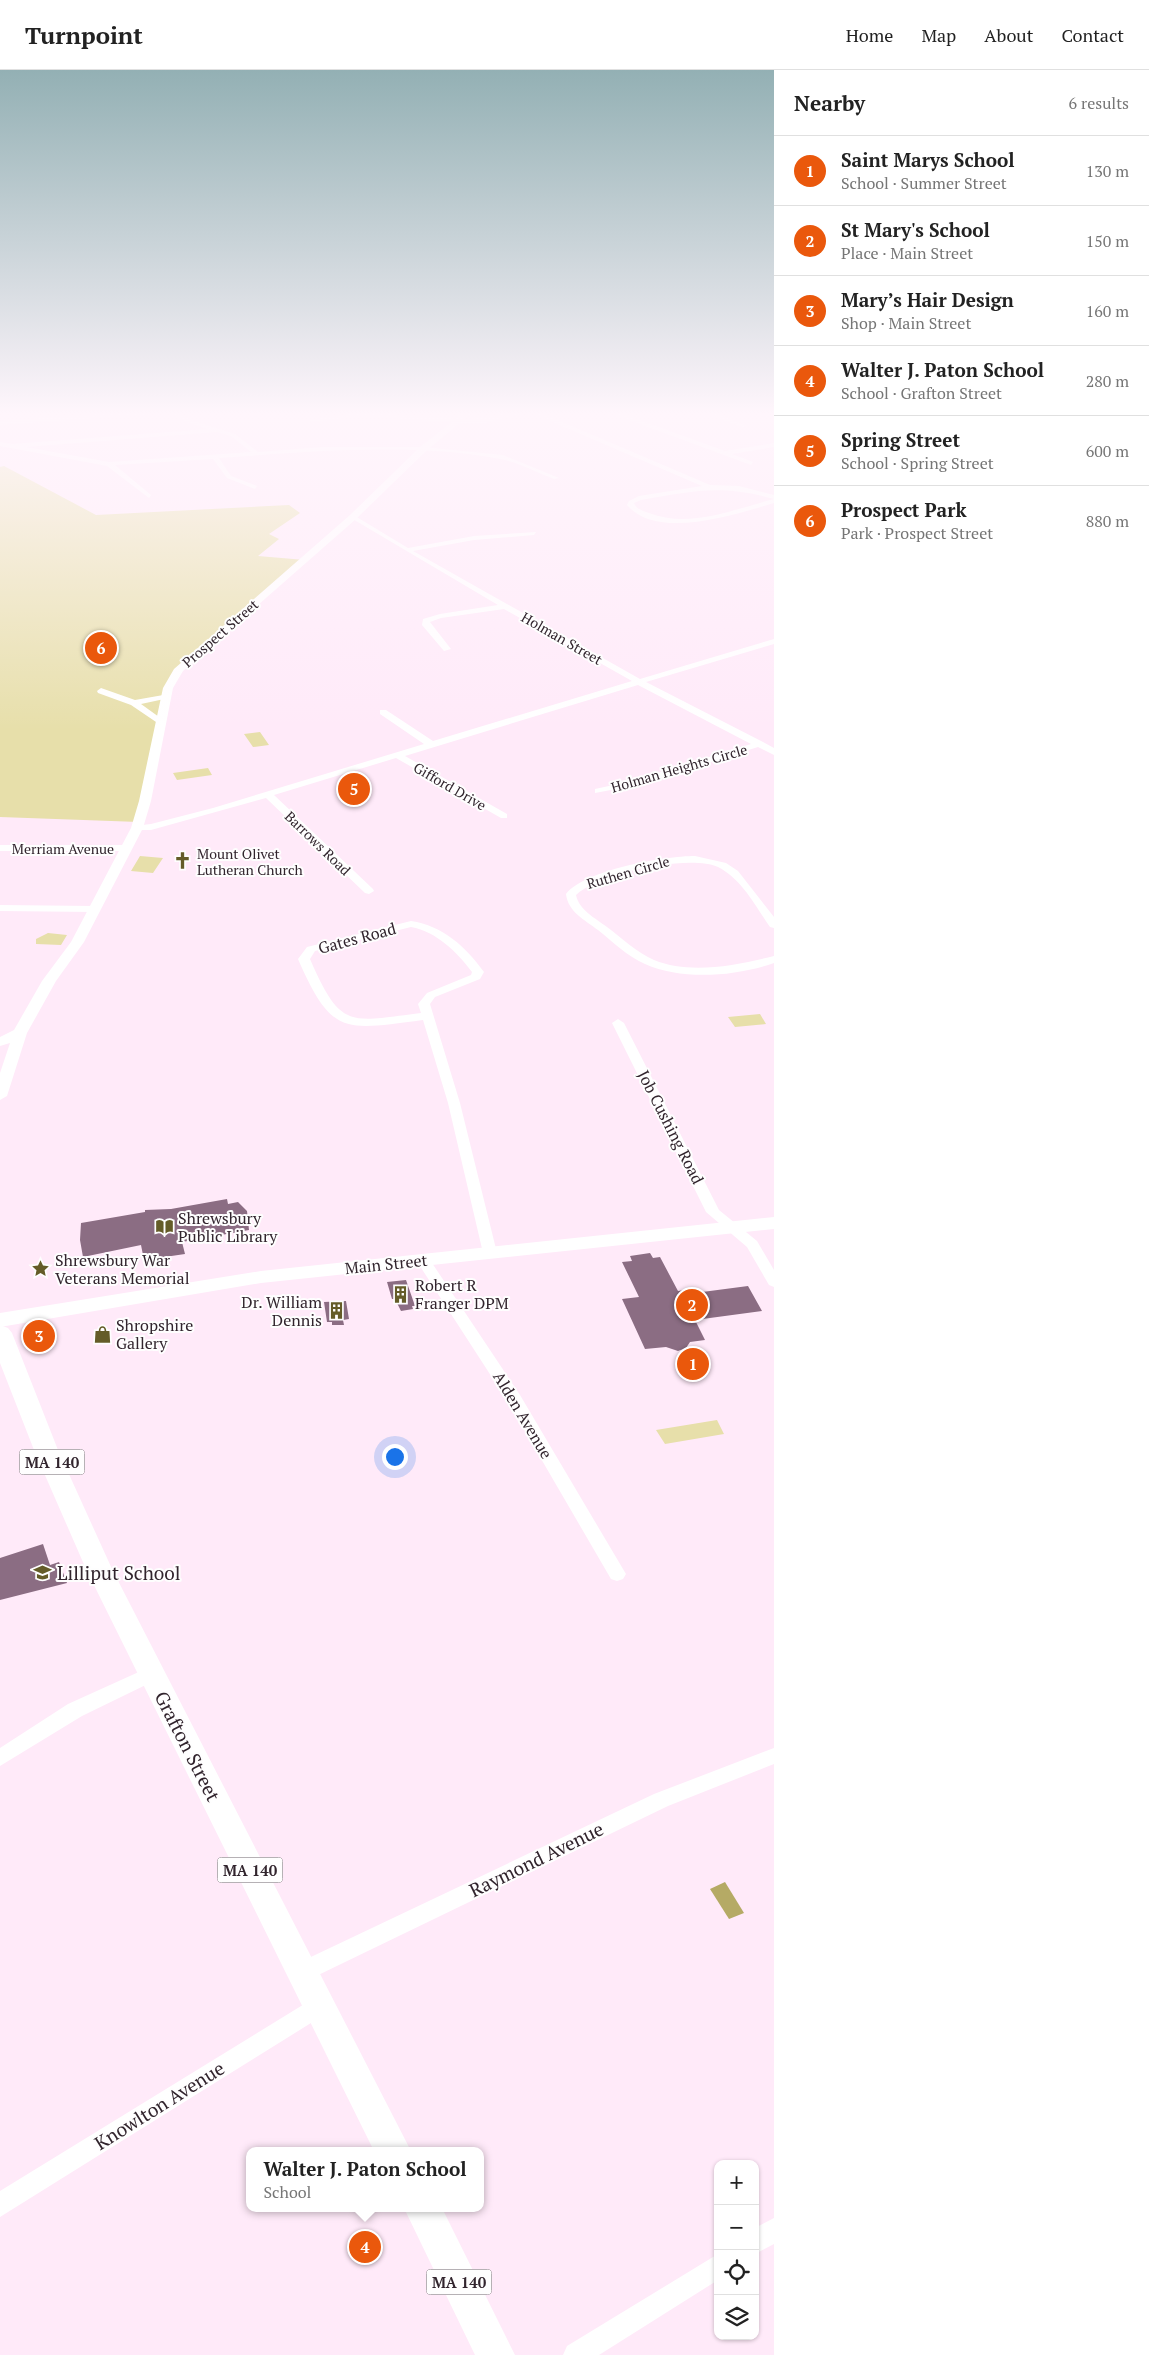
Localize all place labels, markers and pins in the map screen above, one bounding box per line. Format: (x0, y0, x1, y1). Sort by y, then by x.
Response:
pin: 6 (85, 629, 117, 667)
pin: 5 (338, 770, 370, 808)
place label: Mount Olivet Lutheran Church (197, 844, 303, 879)
church icon: Mount Olivet Lutheran Church (173, 851, 193, 871)
place label: Shrewsbury Public Library (178, 1207, 278, 1247)
library icon: Shrewsbury Public Library (154, 1217, 174, 1237)
place label: Shrewsbury War Veterans Memorial (55, 1249, 190, 1289)
place icon: Shrewsbury War Veterans Memorial (31, 1259, 51, 1279)
place label: Robert R Franger DPM (415, 1274, 509, 1314)
building icon: Robert R Franger DPM (391, 1284, 411, 1304)
pin: 2 (676, 1286, 708, 1324)
place label: Dr. William Dennis (241, 1291, 322, 1331)
building icon: Dr. William Dennis (326, 1301, 346, 1321)
place label: Shropshire Gallery (116, 1314, 193, 1354)
pin: 3 (23, 1317, 55, 1355)
shop icon: Shropshire Gallery (92, 1324, 112, 1344)
pin: 1 (677, 1345, 709, 1383)
place label: Lilliput School (57, 1560, 181, 1585)
school or university icon: Lilliput School (33, 1562, 53, 1582)
pin: 4 (349, 2228, 381, 2266)

